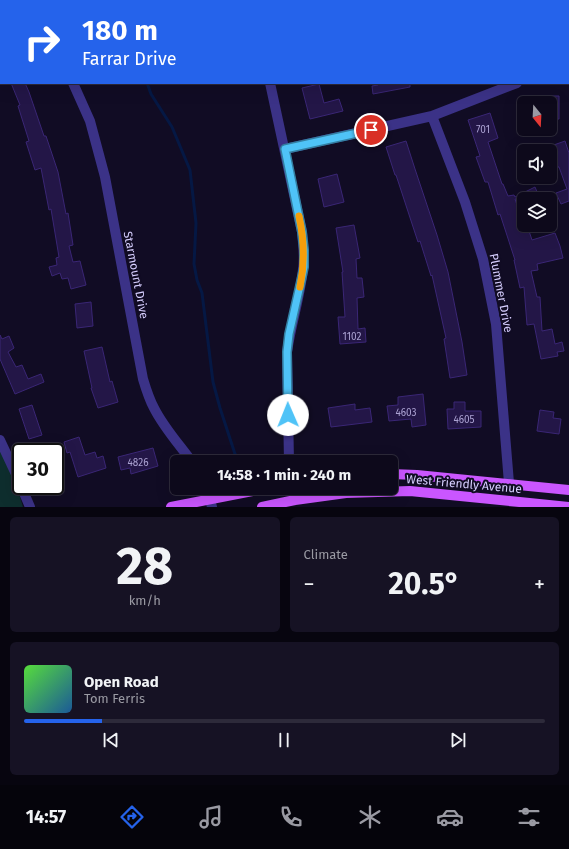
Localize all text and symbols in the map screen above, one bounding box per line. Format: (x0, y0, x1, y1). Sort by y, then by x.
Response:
text: 180 m (82, 14, 158, 47)
icon: right (16, 16, 68, 68)
text: Farrar Drive (82, 48, 177, 70)
north arrow (517, 96, 557, 136)
map controls (517, 96, 557, 232)
pin (354, 113, 388, 147)
icon: arrive (360, 119, 382, 141)
house number: 701 (476, 124, 490, 136)
button: sound (517, 144, 557, 184)
button: layers (517, 192, 557, 232)
street label: Starmount Drive (121, 230, 151, 320)
street label: Plummer Drive (486, 252, 516, 334)
house number: 1102 (343, 331, 362, 343)
position arrow (267, 394, 309, 436)
house number: 4603 (395, 407, 417, 419)
house number: 4605 (453, 414, 475, 426)
speed limit sign: 30 (12, 443, 64, 495)
house number: 4826 (127, 457, 149, 469)
text: 14:58 · 1 min · 240 m (217, 466, 351, 484)
street label: West Friendly Avenue (406, 472, 522, 496)
text: 28 (116, 535, 173, 598)
text: Climate (304, 547, 348, 562)
text: 20.5° (388, 566, 460, 602)
text: − (304, 571, 315, 598)
text: + (534, 571, 545, 598)
text: km/h (129, 593, 161, 608)
text: Open Road (84, 673, 159, 691)
text: Tom Ferris (84, 691, 145, 706)
icon: previous (100, 729, 122, 751)
icon: pause (273, 729, 295, 751)
icon: next (447, 729, 469, 751)
icon: directions (118, 803, 146, 831)
icon: music (197, 803, 225, 831)
icon: phone (277, 803, 305, 831)
icon: climate (356, 803, 384, 831)
icon: car (436, 803, 464, 831)
icon: filters (515, 803, 543, 831)
text: 14:57 (26, 806, 66, 828)

